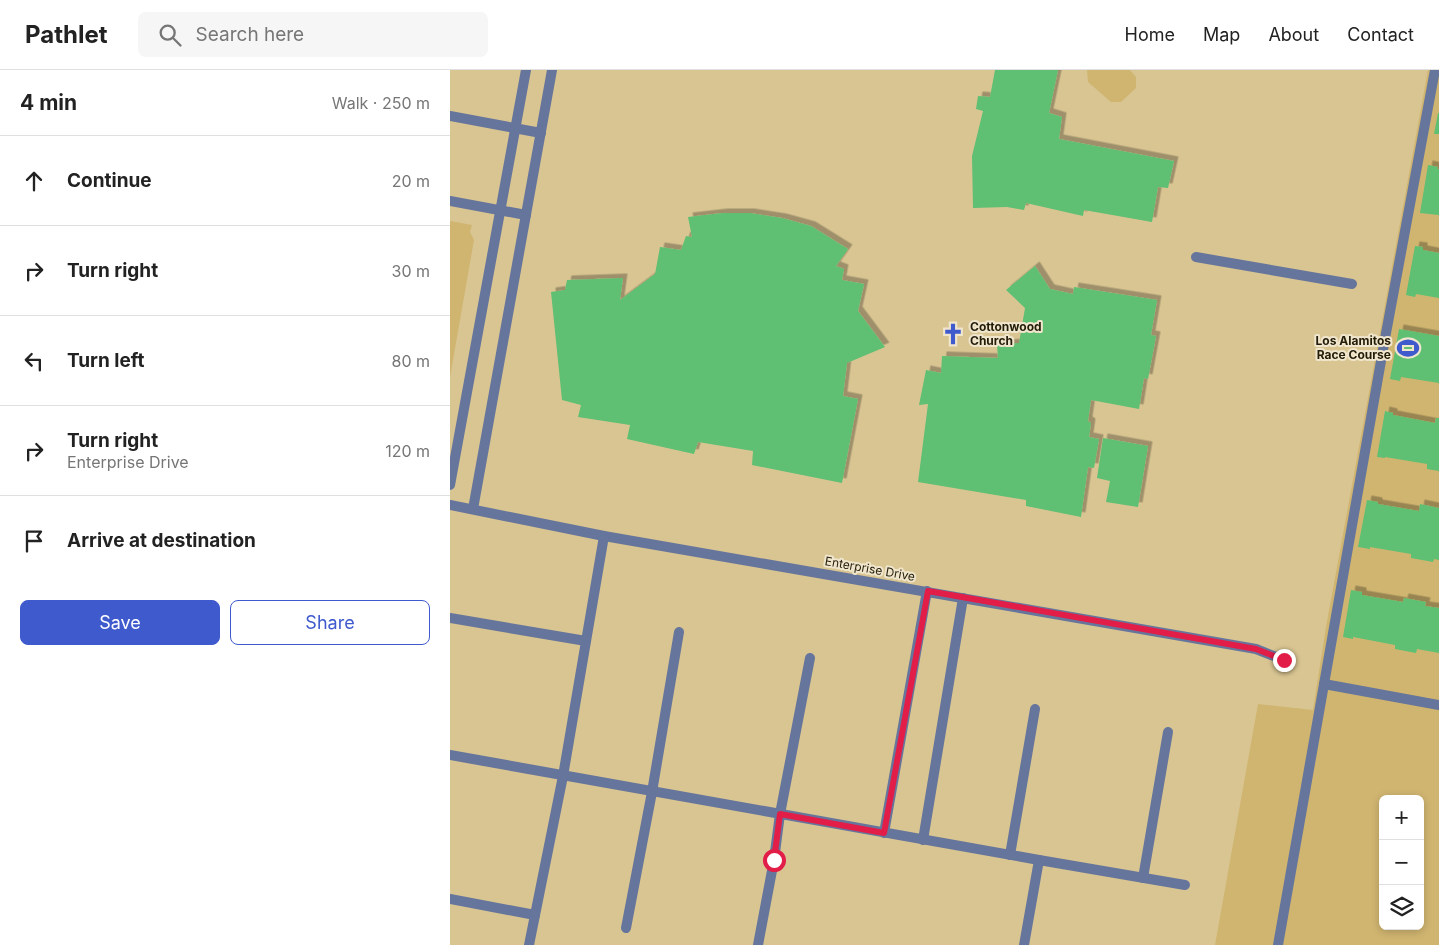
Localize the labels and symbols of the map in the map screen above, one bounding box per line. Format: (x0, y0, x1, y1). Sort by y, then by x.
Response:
place label: Cottonwood Church (970, 319, 1042, 348)
church icon: Cottonwood Church (940, 321, 966, 347)
place label: Los Alamitos Race Course (1316, 333, 1391, 362)
sports icon: Los Alamitos Race Course (1395, 335, 1421, 361)
street label: Enterprise Drive (824, 553, 916, 584)
route end (1273, 649, 1296, 672)
route start (763, 849, 786, 872)

